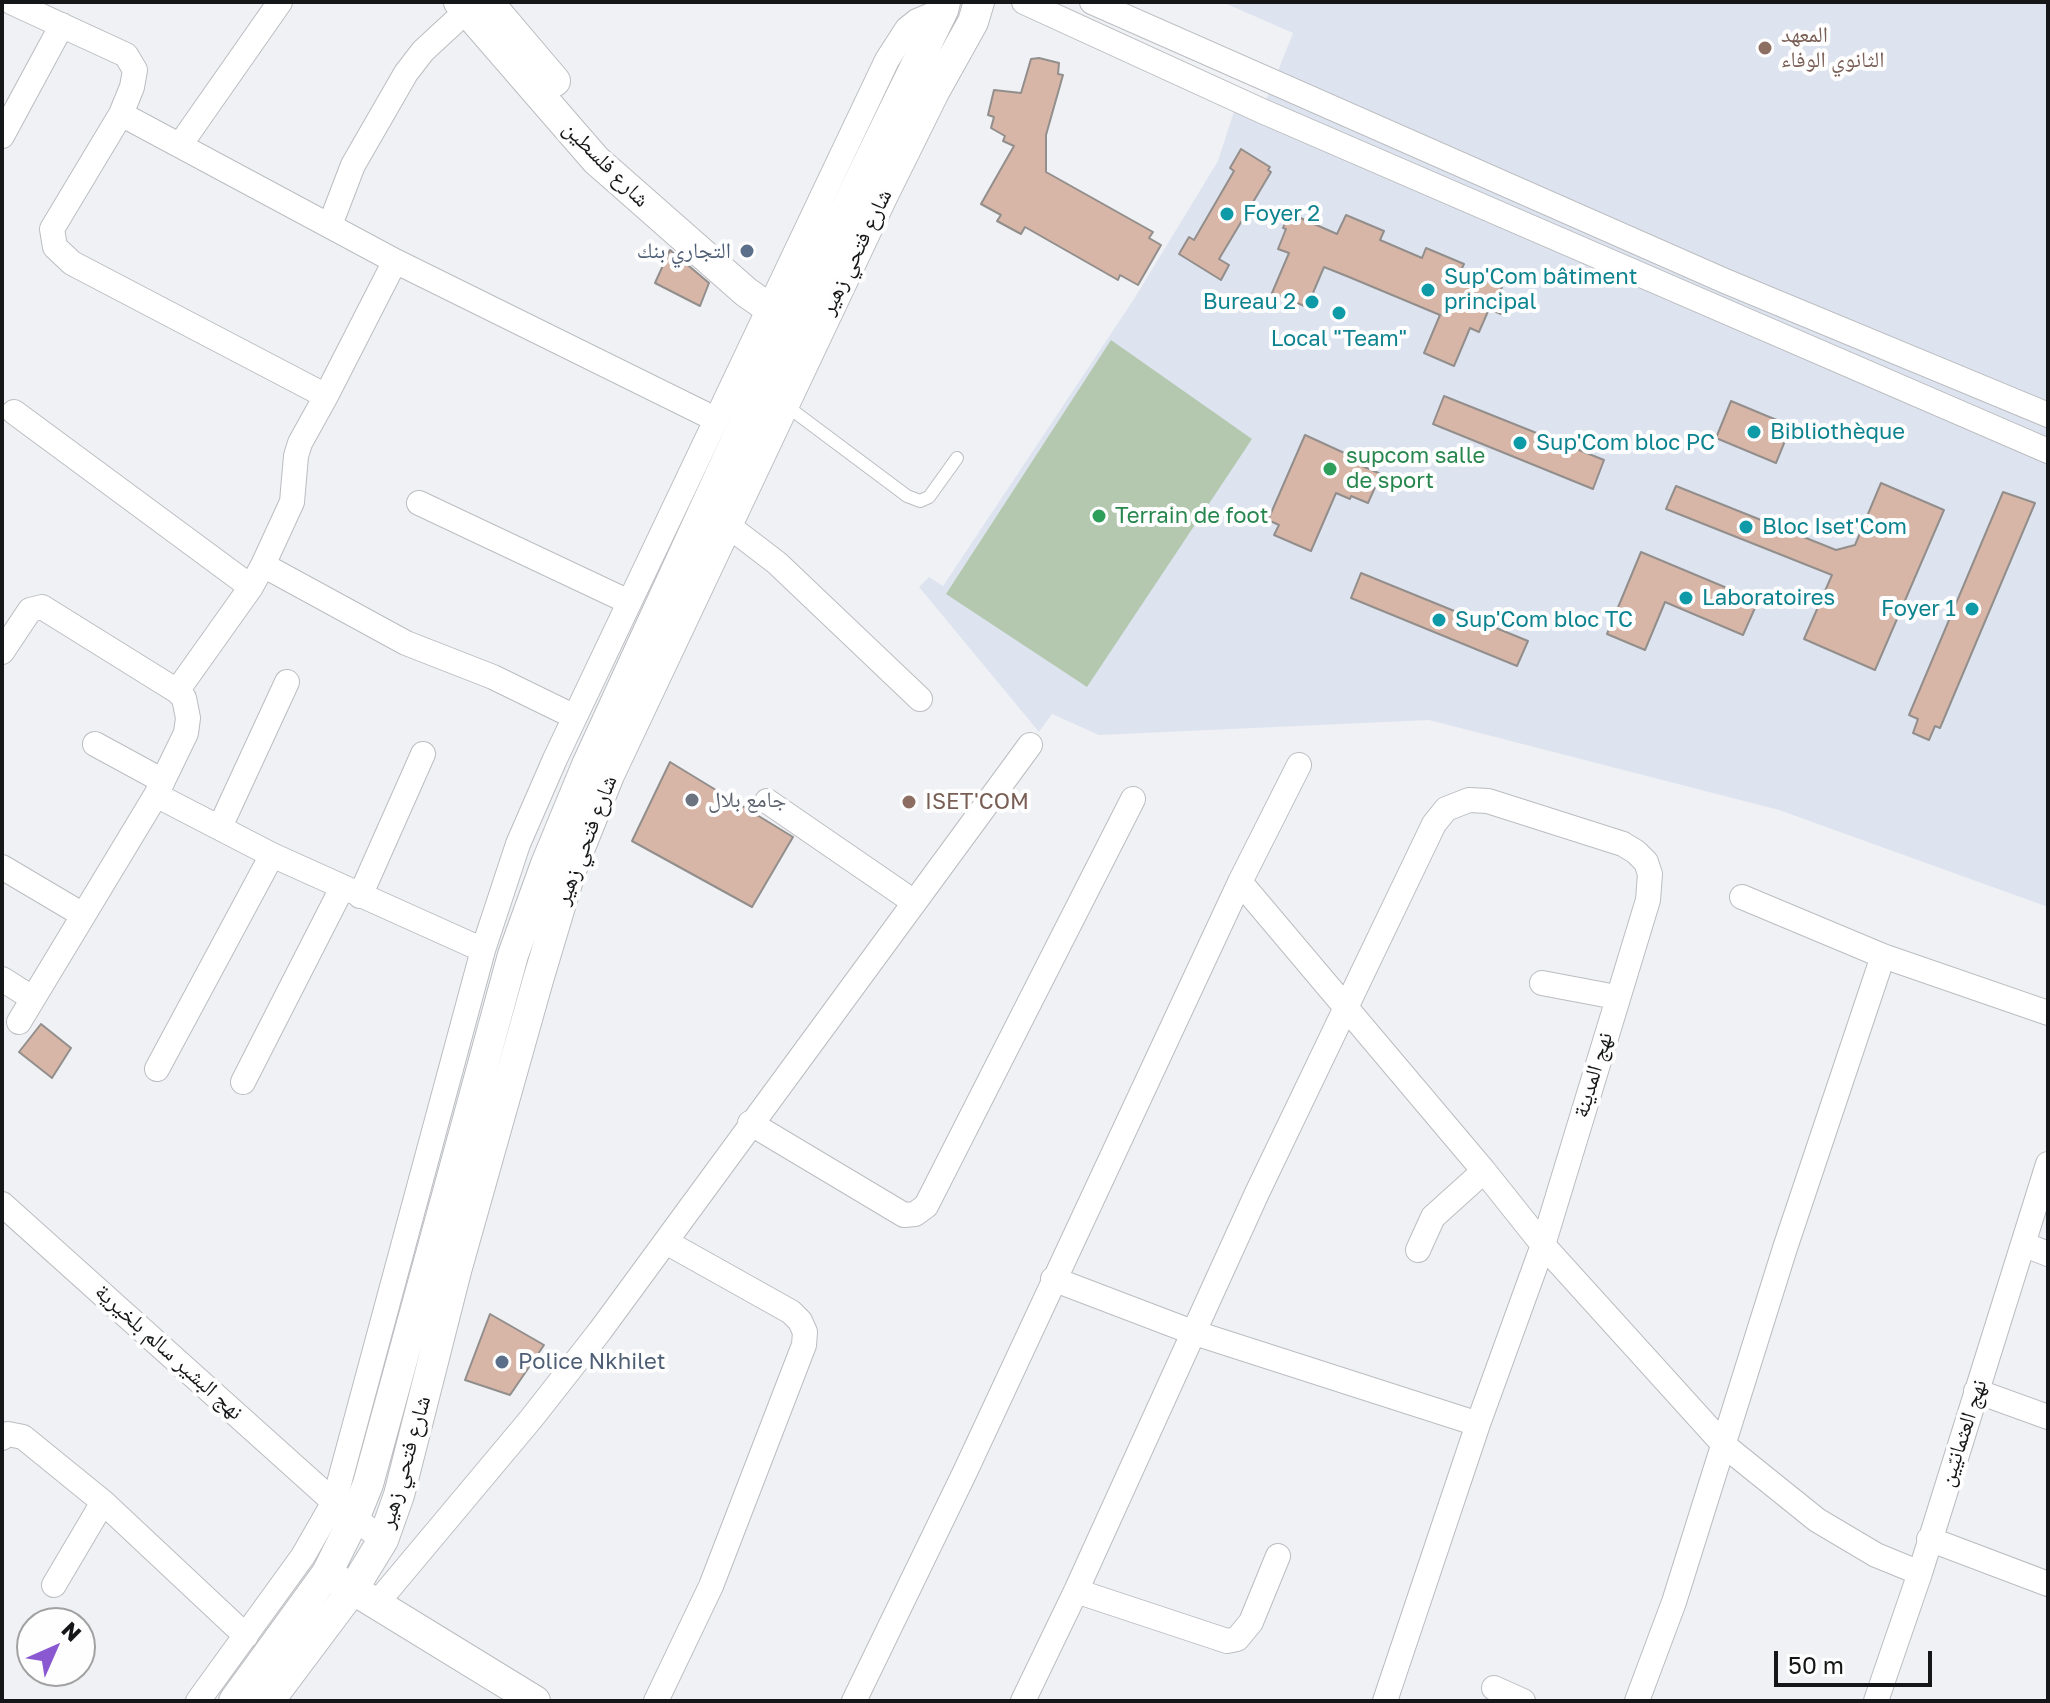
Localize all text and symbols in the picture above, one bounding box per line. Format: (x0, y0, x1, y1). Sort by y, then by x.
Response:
place label: المعهد الثانوي الوفاء (1781, 22, 1884, 74)
marker: المعهد الثانوي الوفاء (1756, 39, 1774, 57)
street label: شارع فلسطين (557, 115, 655, 213)
street label: شارع فتحي زهير (814, 185, 898, 319)
place label: Foyer 2 (1243, 201, 1320, 227)
marker: Foyer 2 (1218, 205, 1236, 223)
place label: التجاري بنك (637, 238, 731, 264)
marker: التجاري بنك (738, 242, 756, 260)
place label: Sup'Com bâtiment principal (1444, 264, 1637, 316)
marker: Sup'Com bâtiment principal (1419, 281, 1437, 299)
place label: Bureau 2 (1203, 289, 1296, 315)
marker: Bureau 2 (1303, 293, 1321, 311)
marker: Local "Team" (1330, 304, 1348, 322)
place label: Local "Team" (1271, 326, 1407, 352)
place label: Bibliothèque (1770, 419, 1905, 445)
marker: Bibliothèque (1745, 423, 1763, 441)
place label: Sup'Com bloc PC (1536, 430, 1715, 456)
marker: Sup'Com bloc PC (1511, 434, 1529, 452)
place label: supcom salle de sport (1346, 443, 1485, 494)
marker: supcom salle de sport (1321, 460, 1339, 478)
place label: Terrain de foot (1115, 503, 1269, 529)
marker: Terrain de foot (1090, 507, 1108, 525)
place label: Bloc Iset'Com (1762, 514, 1907, 540)
marker: Bloc Iset'Com (1737, 518, 1755, 536)
place label: Laboratoires (1702, 585, 1835, 611)
marker: Laboratoires (1677, 589, 1695, 607)
place label: Foyer 1 (1881, 596, 1956, 622)
marker: Foyer 1 (1963, 600, 1981, 618)
place label: Sup'Com bloc TC (1455, 607, 1633, 633)
marker: Sup'Com bloc TC (1430, 611, 1448, 629)
street label: شارع فتحي زهير (549, 772, 623, 908)
place label: جامع بلال (708, 787, 786, 813)
place label: ISET'COM (925, 789, 1029, 815)
marker: جامع بلال (683, 791, 701, 809)
marker: ISET'COM (900, 793, 918, 811)
street label: نهج المدينة (1568, 1029, 1618, 1121)
street label: نهج البشير سالم بلخيرية (90, 1279, 248, 1425)
place label: Police Nkhilet (518, 1349, 666, 1375)
marker: Police Nkhilet (493, 1353, 511, 1371)
street label: نهج العثمانيّين (1933, 1376, 1993, 1490)
street label: شارع فتحي زهير (374, 1393, 436, 1531)
north arrow (16, 1607, 96, 1687)
text: N (56, 1616, 87, 1647)
scale bar (1778, 1635, 1936, 1685)
text: 50 m (1788, 1650, 1844, 1679)

